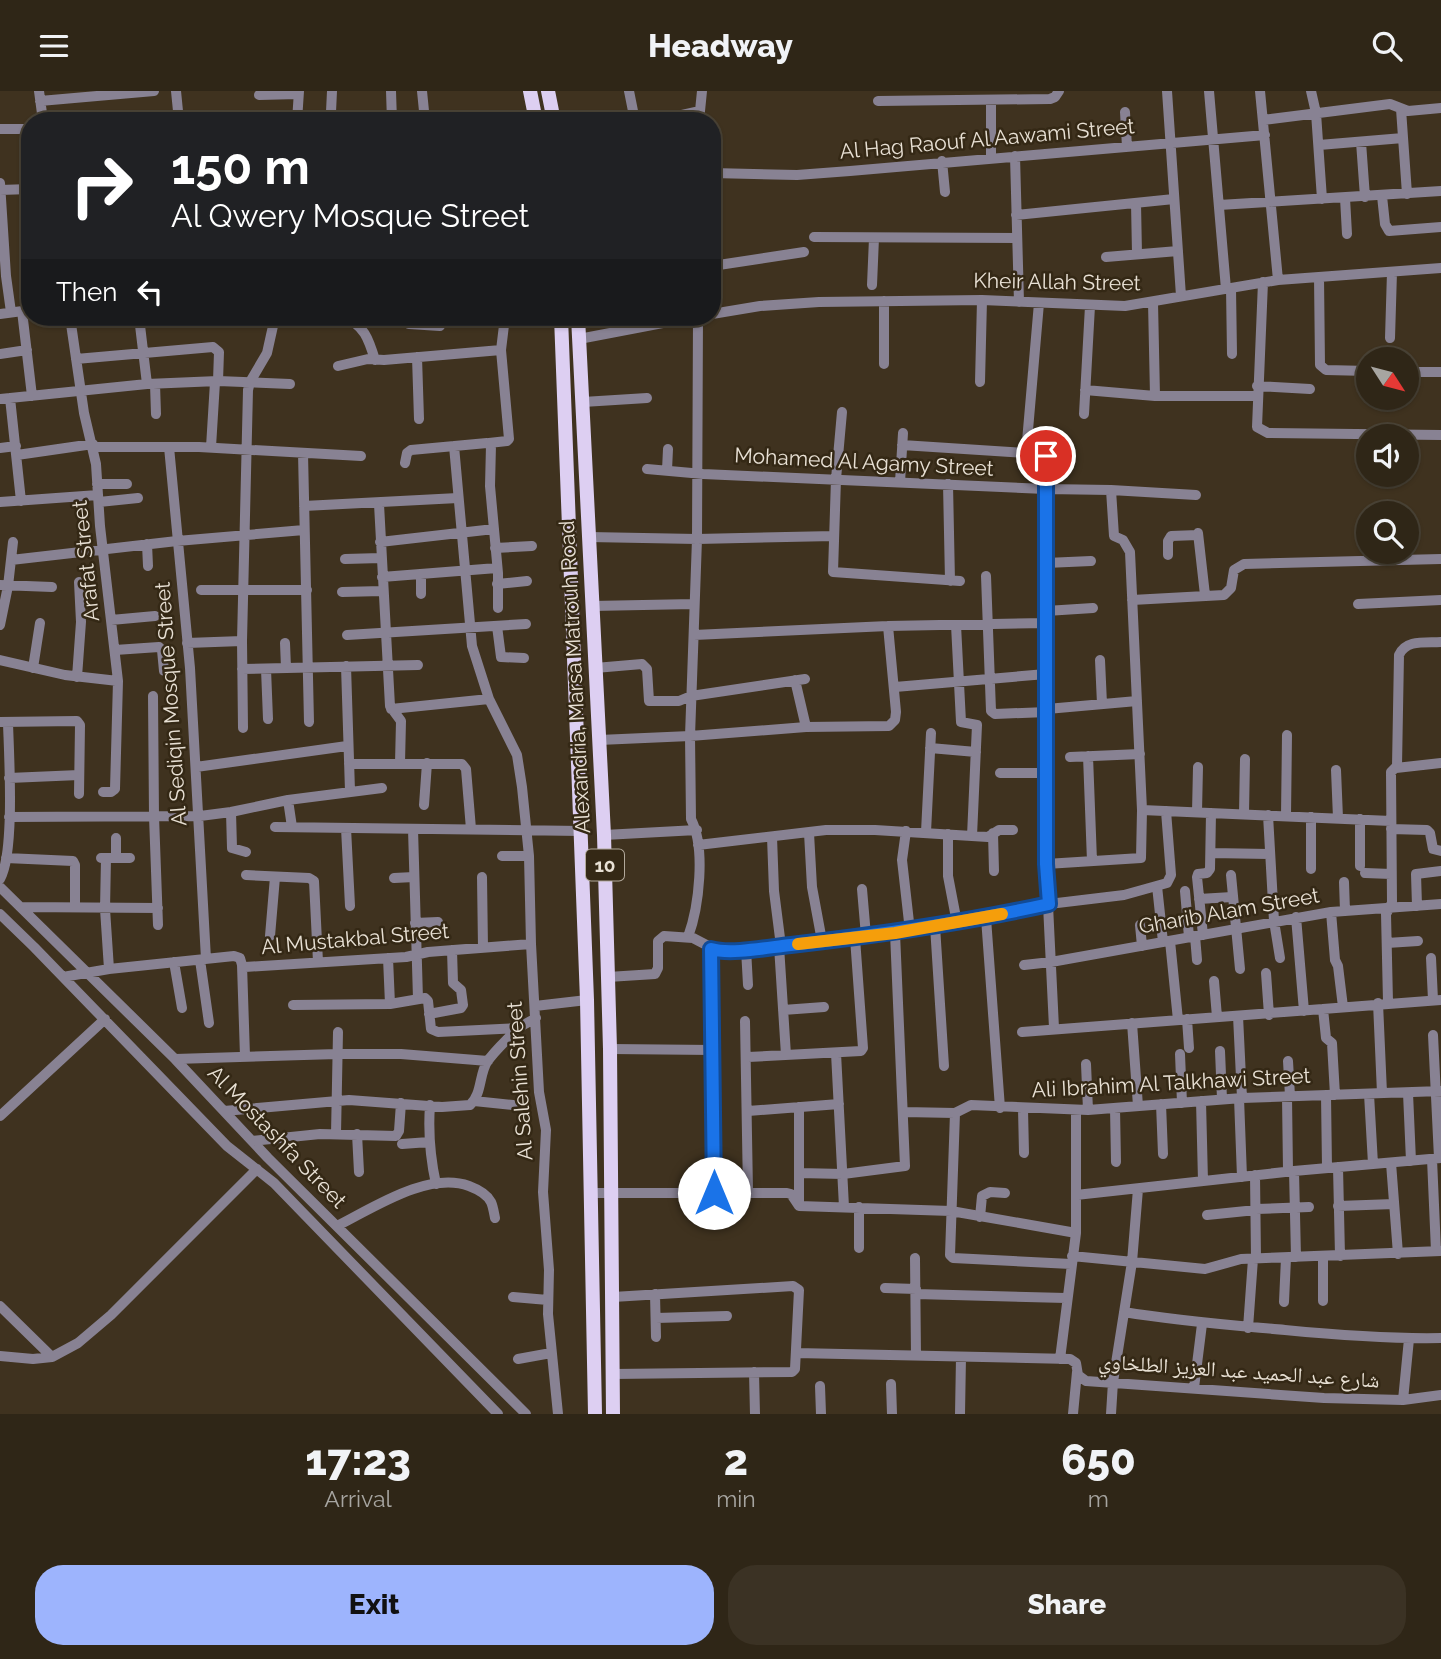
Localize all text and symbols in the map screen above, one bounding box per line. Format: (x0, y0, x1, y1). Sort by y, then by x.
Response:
icon: menu (35, 27, 73, 65)
text: Headway (648, 27, 793, 64)
icon: search (1368, 27, 1406, 65)
street label: Al Hag Raouf Al Aawami Street (839, 113, 1135, 164)
text: 150 m (171, 138, 310, 195)
icon: right (56, 140, 147, 231)
text: Al Qwery Mosque Street (171, 197, 529, 234)
street label: Kheir Allah Street (973, 268, 1141, 295)
icon: left (131, 273, 169, 311)
text: Then (56, 277, 117, 307)
north arrow (1356, 347, 1419, 409)
map controls (1356, 347, 1419, 564)
button: sound (1356, 424, 1419, 487)
pin (1016, 426, 1076, 486)
icon: arrive (1027, 437, 1065, 475)
street label: Mohamed Al Agamy Street (734, 442, 994, 481)
street label: Arafat Street (67, 499, 104, 623)
button: search (1356, 501, 1419, 564)
street label: Alexandria, Marsa Matrouh Road (554, 520, 595, 834)
street label: Al Sediqin Mosque Street (149, 581, 192, 827)
road number: 10 (586, 849, 624, 881)
street label: Gharib Alam Street (1137, 882, 1321, 939)
street label: Al Mustakbal Street (260, 918, 450, 959)
street label: Al Salehin Street (501, 1001, 538, 1161)
street label: Al Mostashfa Street (203, 1060, 352, 1213)
street label: Ali Ibrahim Al Talkhawi Street (1031, 1063, 1311, 1102)
position arrow (677, 1156, 751, 1230)
street label: شارع عبد الحميد عبد العزيز الطلخاوي (1097, 1348, 1381, 1397)
text: 17:23 (305, 1436, 411, 1485)
text: 2 (724, 1436, 748, 1485)
text: 650 (1061, 1436, 1136, 1485)
text: Arrival (324, 1485, 392, 1512)
text: min (716, 1485, 756, 1512)
text: m (1088, 1485, 1109, 1512)
button: Exit (35, 1565, 714, 1645)
button: Share (728, 1565, 1406, 1645)

